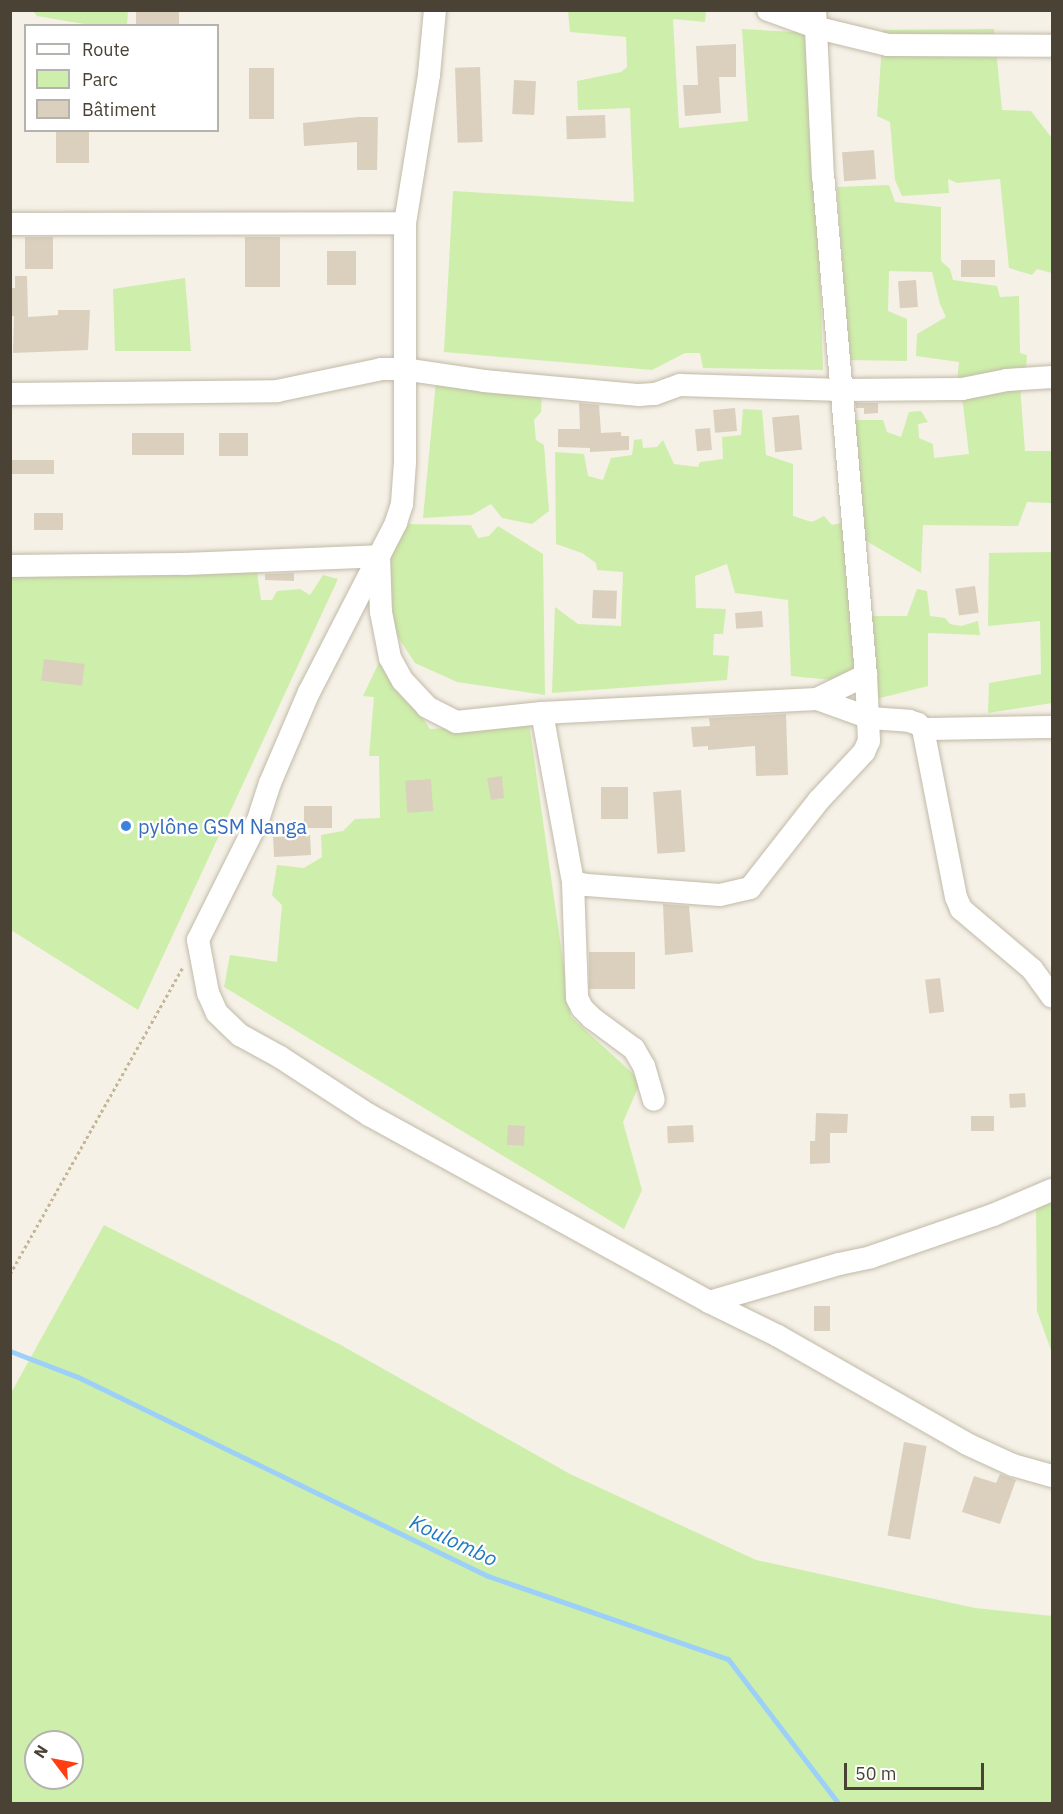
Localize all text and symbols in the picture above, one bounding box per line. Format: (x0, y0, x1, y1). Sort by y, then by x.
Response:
legend (24, 24, 219, 132)
text: Route (82, 38, 130, 61)
text: Parc (82, 68, 118, 91)
text: Bâtiment (82, 98, 156, 121)
place label: pylône GSM Nanga (138, 814, 307, 838)
marker: pylône GSM Nanga (119, 819, 133, 833)
water label: Koulombo (406, 1509, 502, 1571)
north arrow (24, 1730, 84, 1790)
text: N (29, 1741, 52, 1762)
scale bar (847, 1751, 986, 1789)
text: 50 m (855, 1762, 897, 1785)

